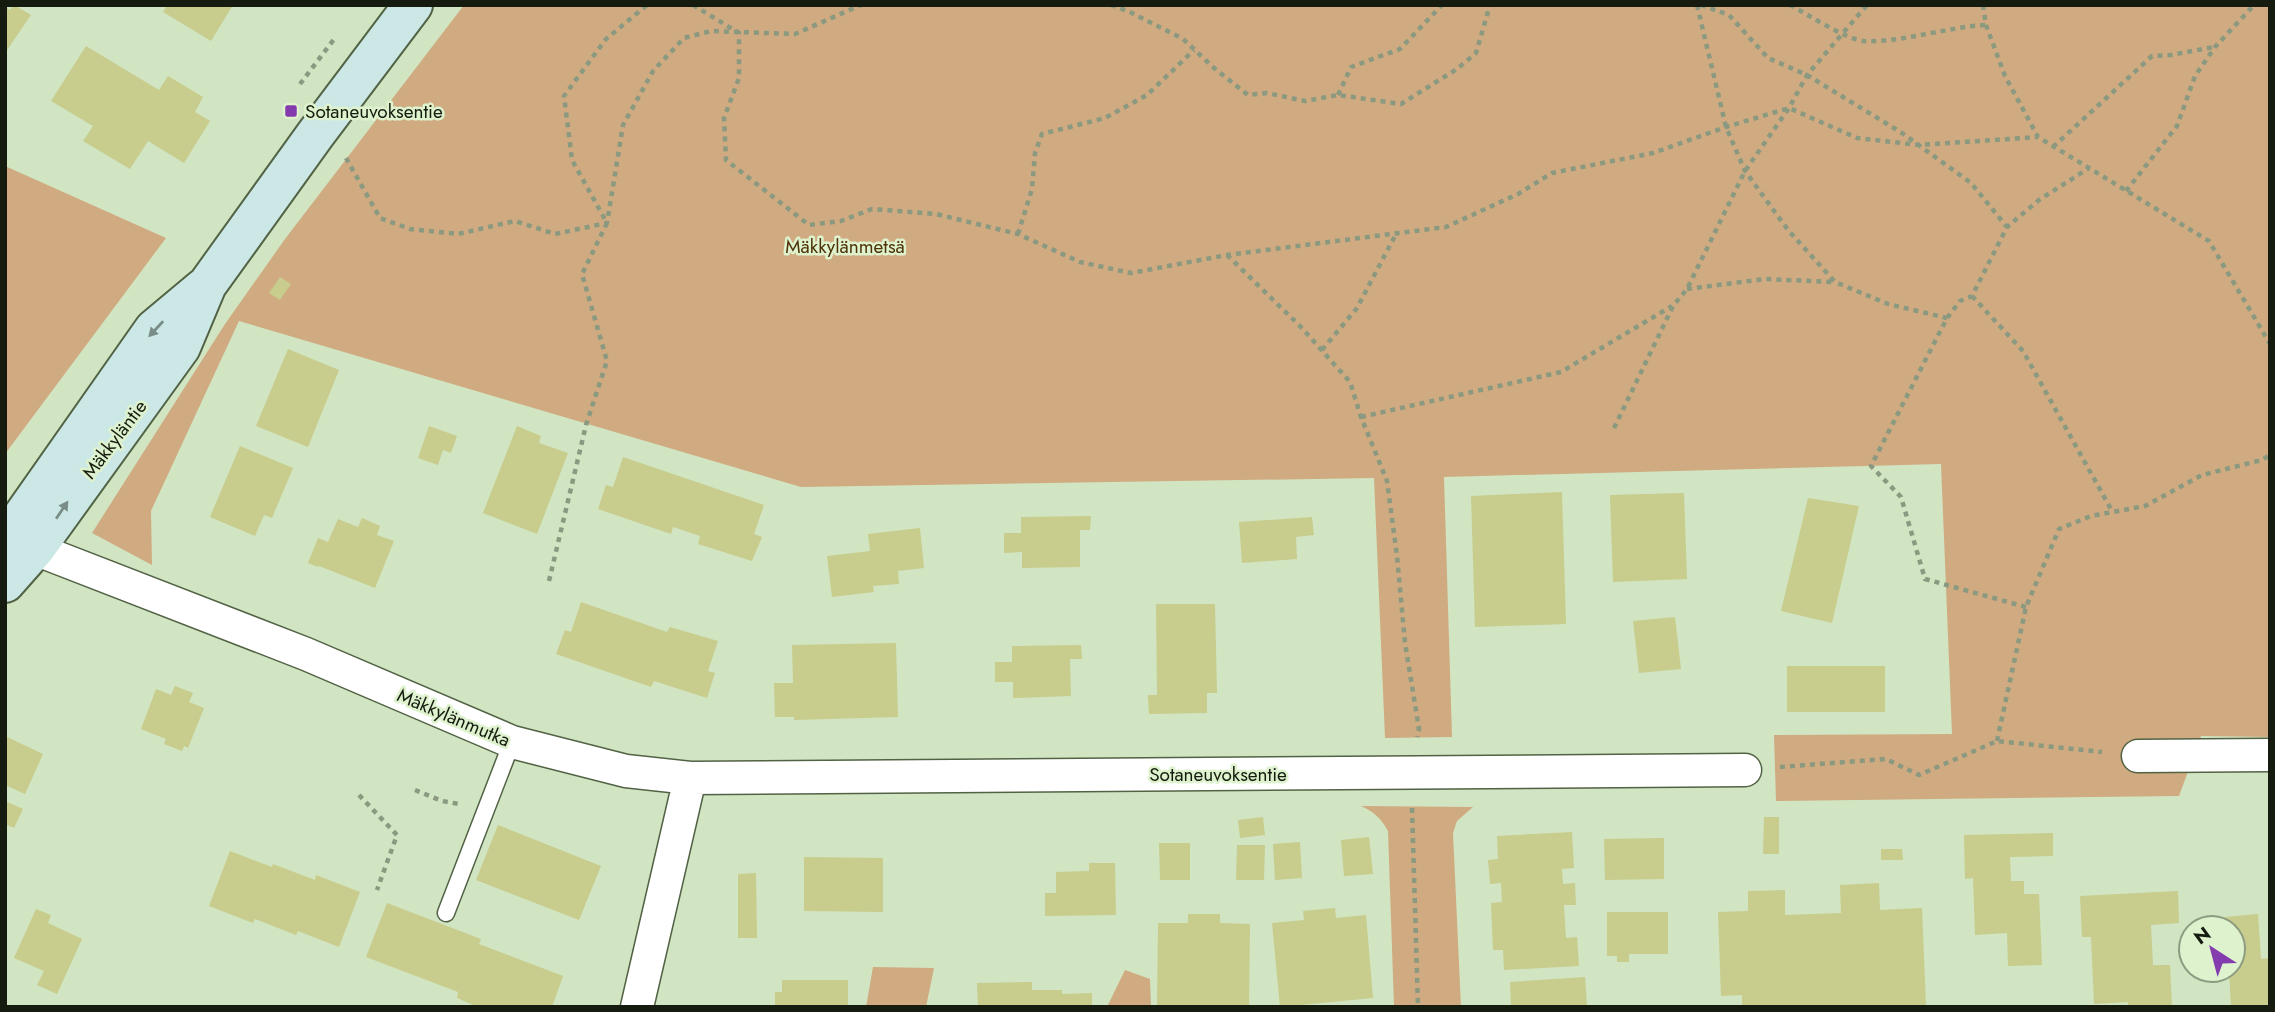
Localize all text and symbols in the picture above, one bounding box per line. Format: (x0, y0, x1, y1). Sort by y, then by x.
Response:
place label: Sotaneuvoksentie (305, 98, 443, 125)
marker: Sotaneuvoksentie (283, 103, 299, 119)
park label: Mäkkylänmetsä (785, 233, 905, 260)
one-way arrow (148, 320, 164, 337)
street label: Mäkkyläntie (76, 394, 153, 484)
one-way arrow (55, 500, 68, 520)
street label: Mäkkylänmutka (393, 682, 514, 753)
street label: Sotaneuvoksentie (1149, 761, 1287, 788)
north arrow (2177, 914, 2247, 984)
text: N (2188, 920, 2216, 951)

